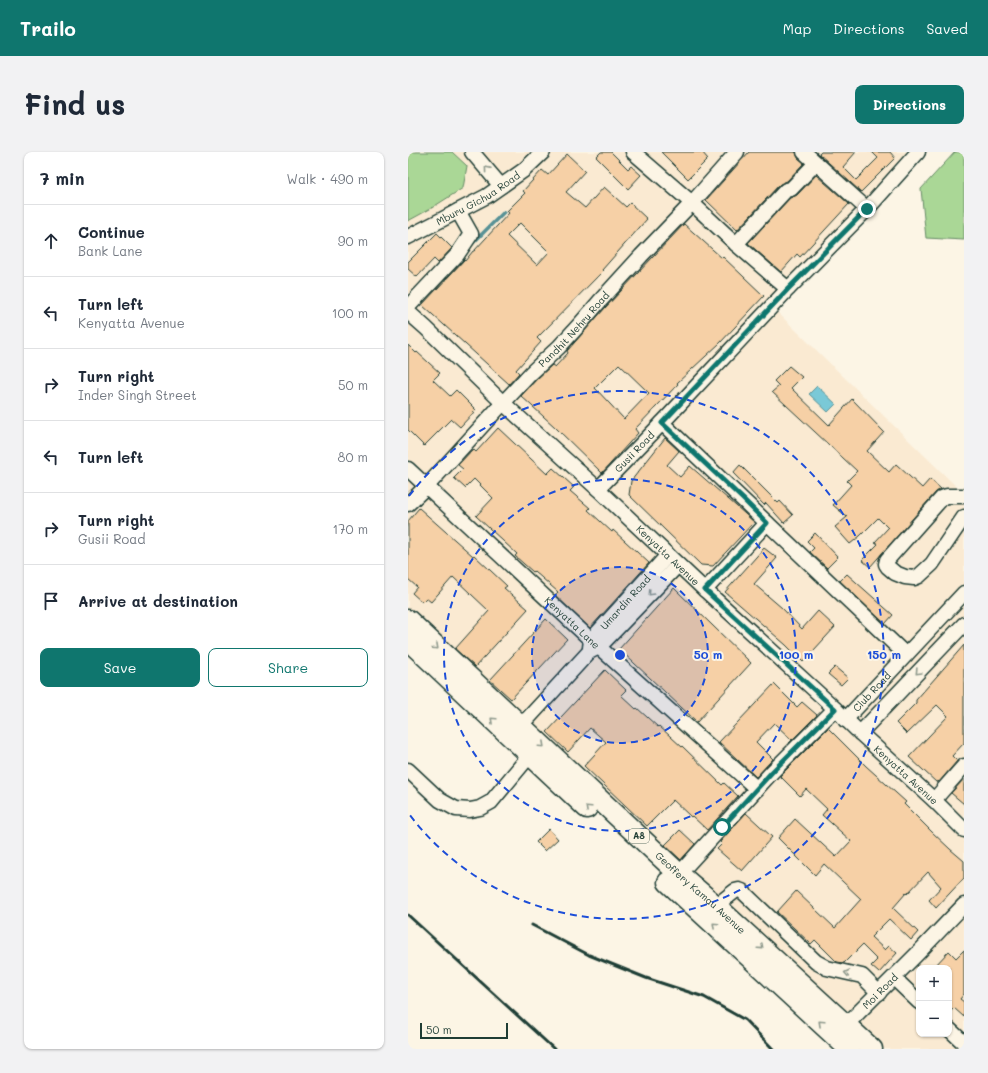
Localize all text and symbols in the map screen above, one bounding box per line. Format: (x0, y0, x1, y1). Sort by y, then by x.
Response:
text: Trailo (20, 16, 76, 41)
text: Map (783, 19, 811, 38)
text: Directions (833, 19, 904, 38)
text: Saved (926, 19, 968, 38)
button: Directions (855, 85, 964, 124)
text: Find us (24, 86, 125, 122)
one-way arrow (484, 166, 491, 174)
text: 7 min (40, 167, 85, 189)
street label: Mburu Gichua Road (434, 168, 523, 228)
text: Walk · 490 m (286, 170, 368, 187)
route end (858, 200, 876, 218)
text: Continue (78, 222, 145, 242)
icon: ahead (40, 230, 62, 252)
text: 90 m (338, 232, 368, 249)
text: Bank Lane (78, 242, 143, 259)
street label: Pandhit Nehru Road (535, 288, 612, 370)
text: Turn left (78, 294, 143, 314)
icon: left (40, 302, 62, 324)
text: 100 m (332, 304, 368, 321)
text: Kenyatta Avenue (78, 314, 185, 331)
text: Turn right (78, 366, 155, 386)
icon: right (40, 374, 62, 396)
text: 50 m (338, 376, 368, 393)
text: Inder Singh Street (78, 386, 197, 403)
street label: Gusii Road (611, 428, 657, 475)
icon: left (40, 446, 62, 468)
text: Turn left (78, 447, 143, 467)
text: 80 m (338, 448, 368, 465)
text: Turn right (78, 510, 155, 530)
icon: right (40, 518, 62, 540)
text: 170 m (332, 520, 368, 537)
street label: Kenyatta Avenue (633, 522, 703, 588)
text: Gusii Road (78, 530, 146, 547)
street label: Umardin Road (597, 572, 654, 633)
one-way arrow (648, 588, 656, 596)
icon: arrive (40, 590, 62, 612)
text: Arrive at destination (78, 591, 238, 611)
street label: Kenyatta Lane (542, 593, 603, 652)
one-way arrow (432, 642, 439, 649)
text: 50 m (694, 646, 722, 662)
text: 100 m (779, 646, 813, 662)
text: 150 m (867, 646, 901, 662)
button: Save (40, 648, 200, 687)
button: Share (208, 648, 368, 687)
centre of rings (613, 648, 627, 662)
one-way arrow (915, 667, 922, 675)
street label: Club Road (850, 669, 894, 714)
one-way arrow (490, 717, 498, 725)
one-way arrow (537, 741, 544, 748)
street label: Kenyatta Avenue (871, 742, 941, 807)
one-way arrow (585, 806, 593, 813)
route start (713, 818, 731, 836)
road number: A8 (629, 829, 649, 843)
street label: Geoffery Kamau Avenue (652, 848, 749, 937)
one-way arrow (712, 922, 720, 930)
one-way arrow (756, 943, 764, 950)
map controls (916, 965, 952, 1037)
button: + (916, 965, 952, 1001)
one-way arrow (844, 969, 851, 978)
street label: Moi Road (859, 970, 901, 1012)
button: − (916, 1001, 952, 1037)
one-way arrow (818, 1020, 825, 1027)
scale bar (420, 1021, 508, 1040)
text: 50 m (426, 1022, 452, 1037)

